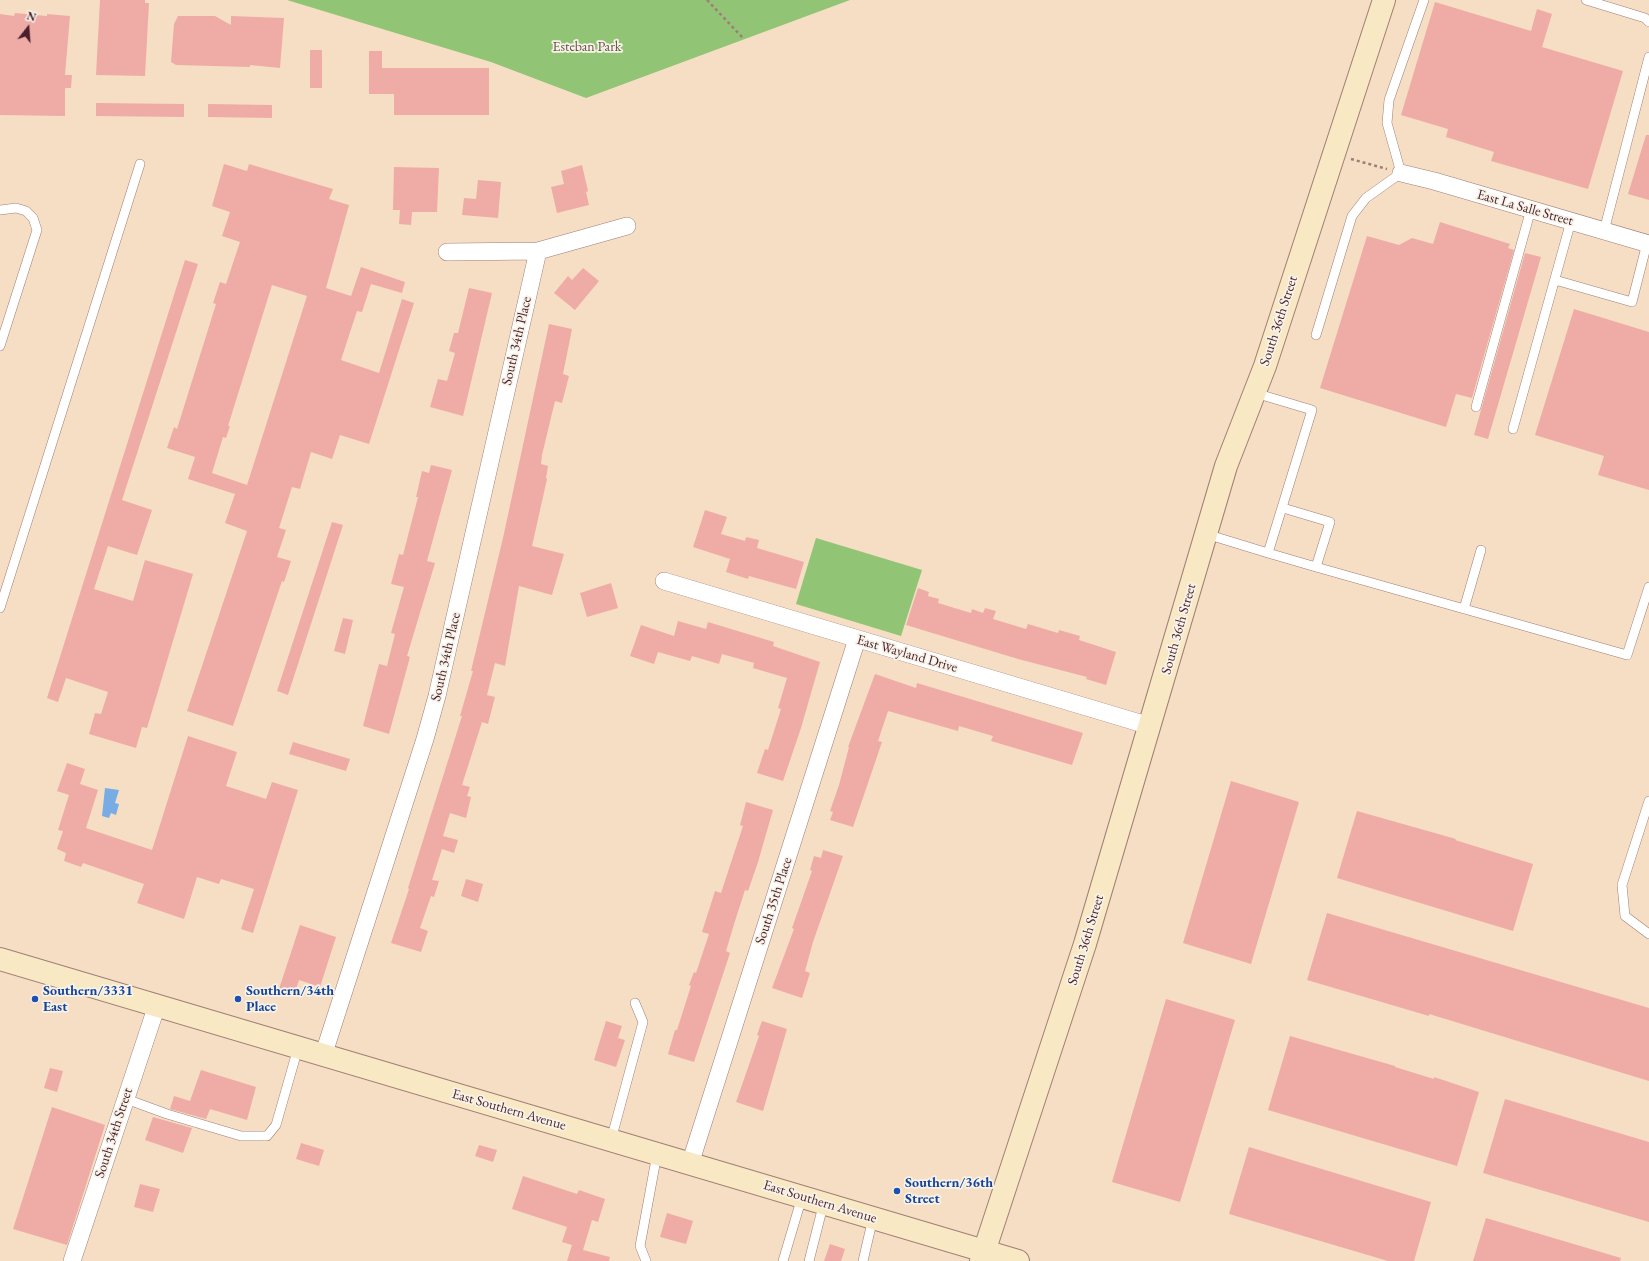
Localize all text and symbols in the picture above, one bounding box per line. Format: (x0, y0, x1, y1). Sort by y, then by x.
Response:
north arrow (8, 8, 48, 48)
text: N (25, 9, 38, 25)
park label: Esteban Park (553, 39, 621, 55)
street label: East La Salle Street (1475, 186, 1575, 230)
street label: South 36th Street (1257, 274, 1301, 368)
street label: South 34th Place (499, 295, 535, 387)
street label: South 36th Street (1158, 582, 1200, 676)
street label: South 34th Place (428, 611, 464, 703)
street label: East Wayland Drive (855, 632, 959, 676)
street label: South 35th Place (752, 855, 796, 947)
street label: South 36th Street (1064, 893, 1108, 987)
place label: Southern/3331 East (43, 983, 133, 1016)
place label: Southern/34th Place (246, 983, 334, 1016)
marker: Southern/3331 East (30, 994, 40, 1004)
marker: Southern/34th Place (233, 994, 243, 1004)
street label: South 34th Street (92, 1086, 136, 1180)
street label: East Southern Avenue (450, 1086, 568, 1134)
place label: Southern/36th Street (905, 1175, 993, 1208)
street label: East Southern Avenue (761, 1177, 879, 1227)
marker: Southern/36th Street (892, 1186, 902, 1196)

